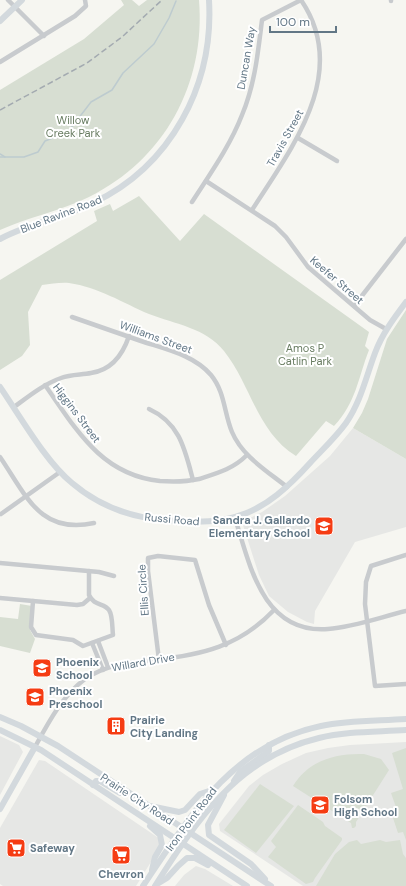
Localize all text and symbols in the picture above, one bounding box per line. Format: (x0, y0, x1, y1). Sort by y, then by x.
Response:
scale bar (270, 8, 336, 34)
text: 100 m (276, 14, 310, 30)
street label: Duncan Way (234, 25, 258, 91)
street label: Travis Street (263, 107, 307, 169)
park label: Willow Creek Park (46, 113, 101, 140)
street label: Blue Ravine Road (18, 192, 104, 236)
street label: Keefer Street (307, 253, 367, 307)
street label: Williams Street (118, 317, 194, 357)
park label: Amos P Catlin Park (278, 341, 332, 368)
street label: Higgins Street (50, 380, 104, 446)
street label: Russi Road (144, 510, 200, 528)
place label: Sandra J. Gallardo Elementary School (209, 513, 310, 540)
school or university icon: Sandra J. Gallardo Elementary School (313, 515, 335, 537)
street label: Ellis Circle (134, 564, 152, 616)
street label: Willard Drive (110, 650, 176, 674)
place label: Phoenix School (56, 655, 100, 682)
school or university icon: Phoenix School (31, 657, 53, 679)
place label: Phoenix Preschool (49, 684, 103, 711)
school or university icon: Phoenix Preschool (24, 686, 46, 708)
place label: Prairie City Landing (130, 713, 199, 740)
building icon: Prairie City Landing (105, 715, 127, 737)
street label: Prairie City Road (98, 770, 176, 828)
street label: Iron Point Road (162, 784, 220, 854)
place label: Folsom High School (334, 792, 397, 819)
school or university icon: Folsom High School (309, 794, 331, 816)
supermarket icon: Safeway (5, 837, 27, 859)
place label: Safeway (30, 841, 75, 855)
supermarket icon: Chevron (110, 844, 132, 866)
place label: Chevron (98, 867, 144, 881)

